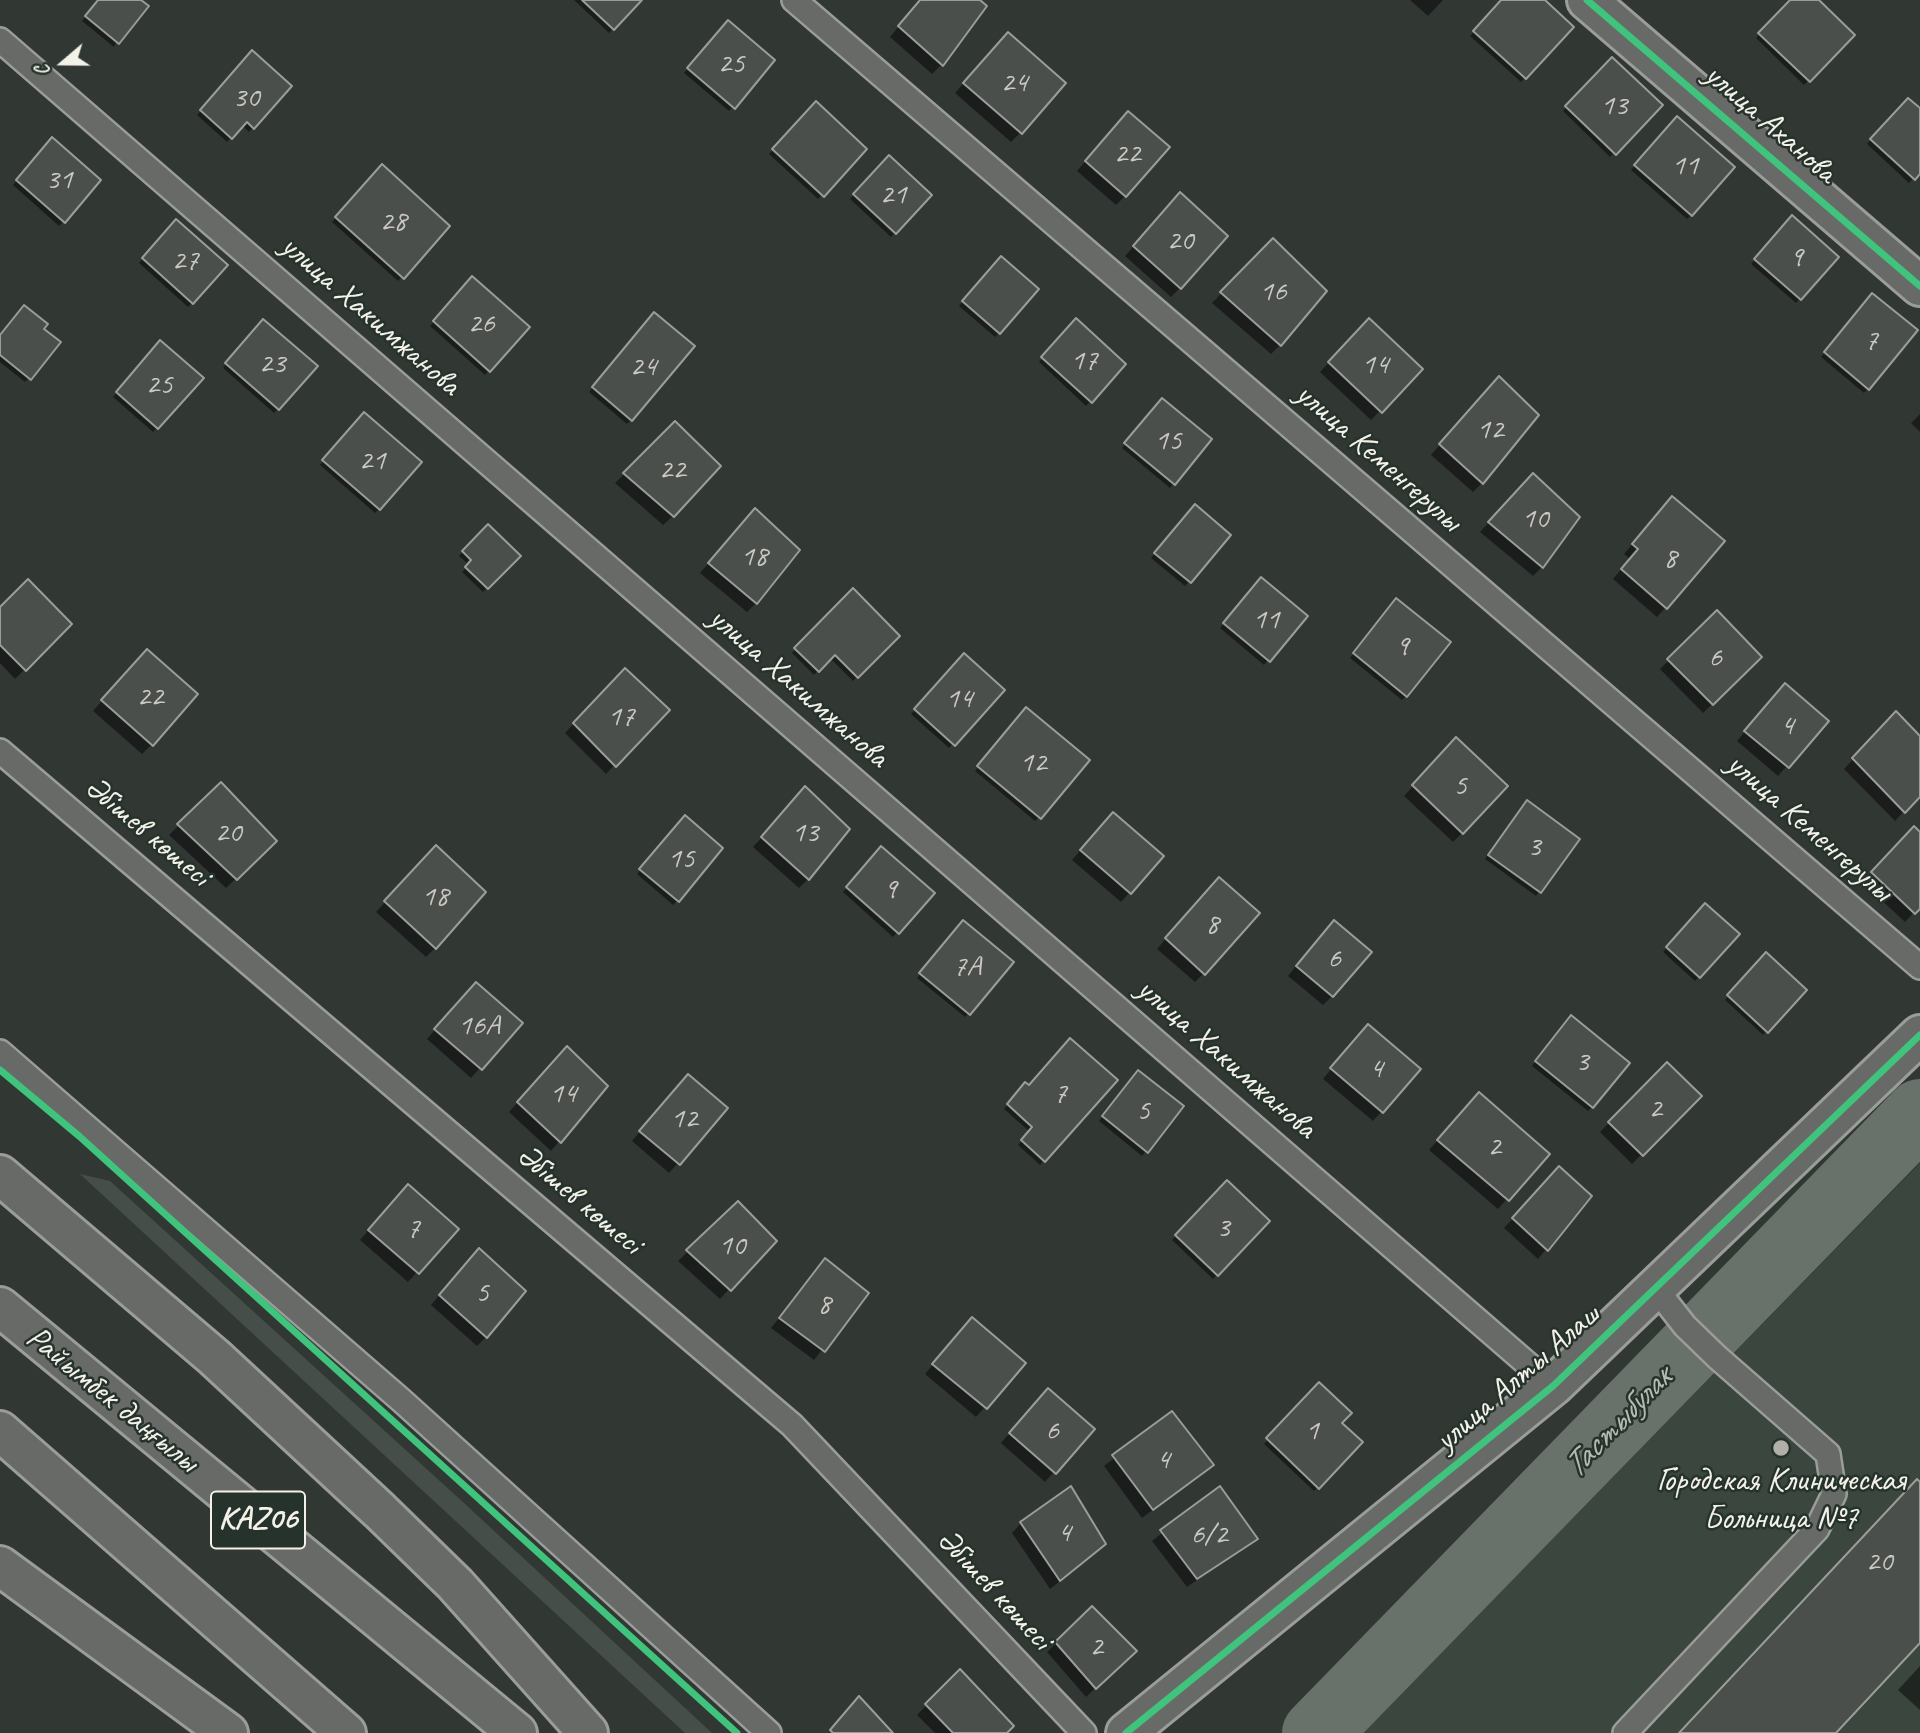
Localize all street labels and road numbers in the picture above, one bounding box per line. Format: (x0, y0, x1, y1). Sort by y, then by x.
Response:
street label: улица Аханова (1696, 56, 1844, 192)
street label: улица Хакимжанова (272, 227, 468, 405)
street label: улица Кеменгерулы (1287, 375, 1469, 541)
street label: улица Хакимжанова (700, 599, 896, 777)
street label: улица Кеменгерулы (1718, 745, 1900, 911)
street label: Әбішев көшесі (76, 768, 218, 896)
street label: улица Хакимжанова (1128, 970, 1324, 1148)
street label: Әбішев көшесі (508, 1136, 650, 1264)
street label: улица Алты Алаш (1427, 1296, 1609, 1460)
street label: Райымбек даңғылы (18, 1318, 206, 1482)
road number: KАZ06 (211, 1492, 305, 1548)
street label: Әбішев көшесі (928, 1521, 1060, 1659)

